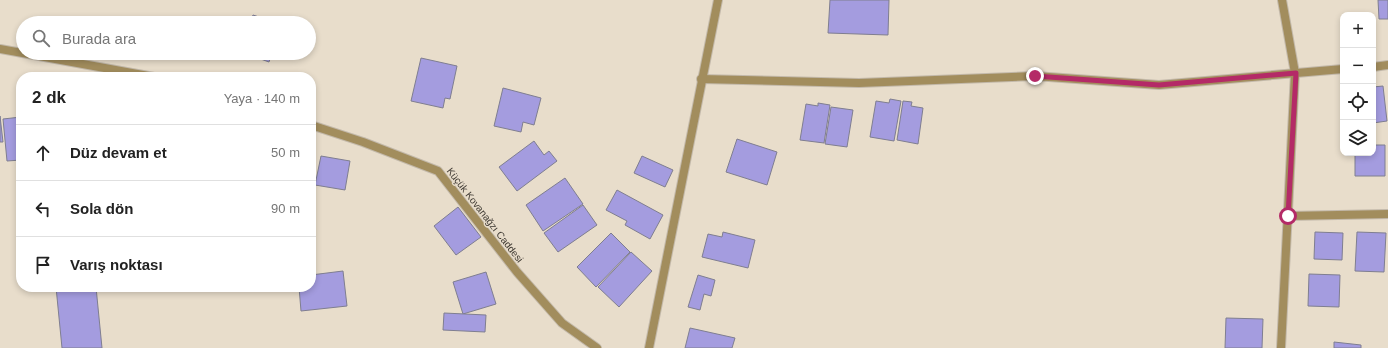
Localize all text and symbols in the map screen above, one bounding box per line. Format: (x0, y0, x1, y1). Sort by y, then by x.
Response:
map controls (1340, 12, 1376, 156)
button: + (1340, 12, 1376, 48)
search box (16, 16, 316, 60)
icon: search (30, 27, 52, 49)
text: Burada ara (62, 30, 136, 47)
button: − (1340, 48, 1376, 84)
route end (1026, 67, 1044, 85)
button: locate (1340, 84, 1376, 120)
text: 2 dk (32, 88, 66, 107)
text: Yaya · 140 m (224, 91, 300, 106)
button: layers (1340, 120, 1376, 156)
icon: ahead (32, 142, 54, 164)
text: Düz devam et (70, 144, 167, 161)
text: 50 m (271, 145, 300, 160)
street label: Küçük Kovanağzı Caddesi (445, 165, 525, 265)
icon: left (32, 198, 54, 220)
text: Sola dön (70, 200, 133, 217)
text: 90 m (271, 201, 300, 216)
route start (1279, 207, 1297, 225)
icon: arrive (32, 254, 54, 276)
text: Varış noktası (70, 256, 163, 273)

